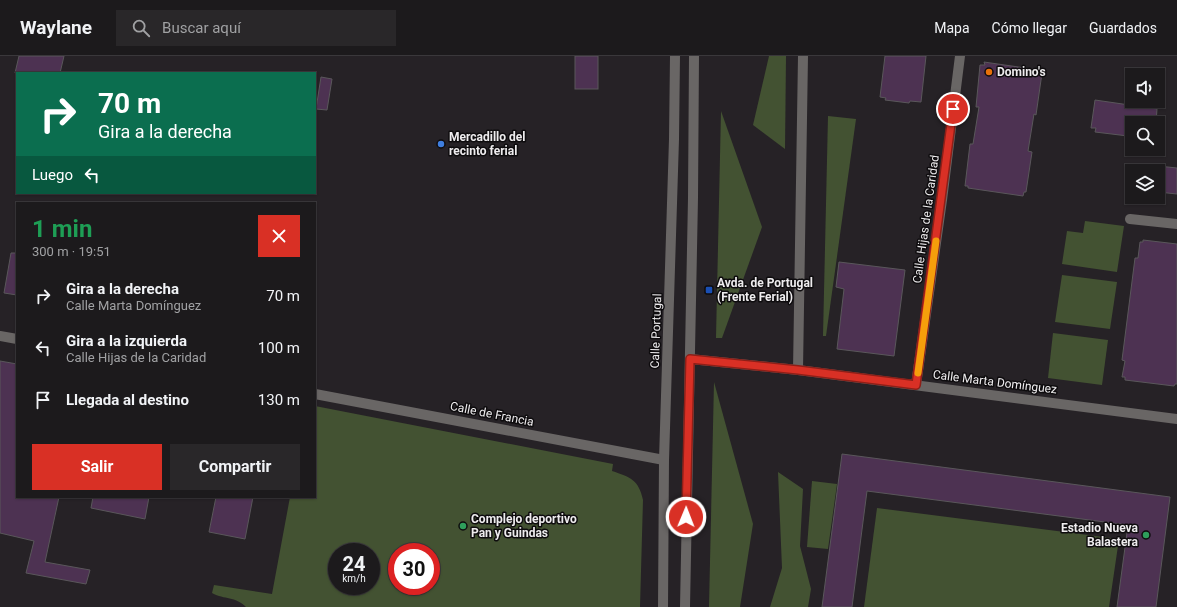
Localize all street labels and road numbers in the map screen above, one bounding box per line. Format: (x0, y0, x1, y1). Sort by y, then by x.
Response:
street label: Calle Hijas de la Caridad (910, 154, 942, 284)
street label: Calle Portugal (648, 293, 664, 369)
street label: Calle Marta Domínguez (932, 367, 1058, 397)
street label: Calle de Francia (449, 399, 535, 429)

